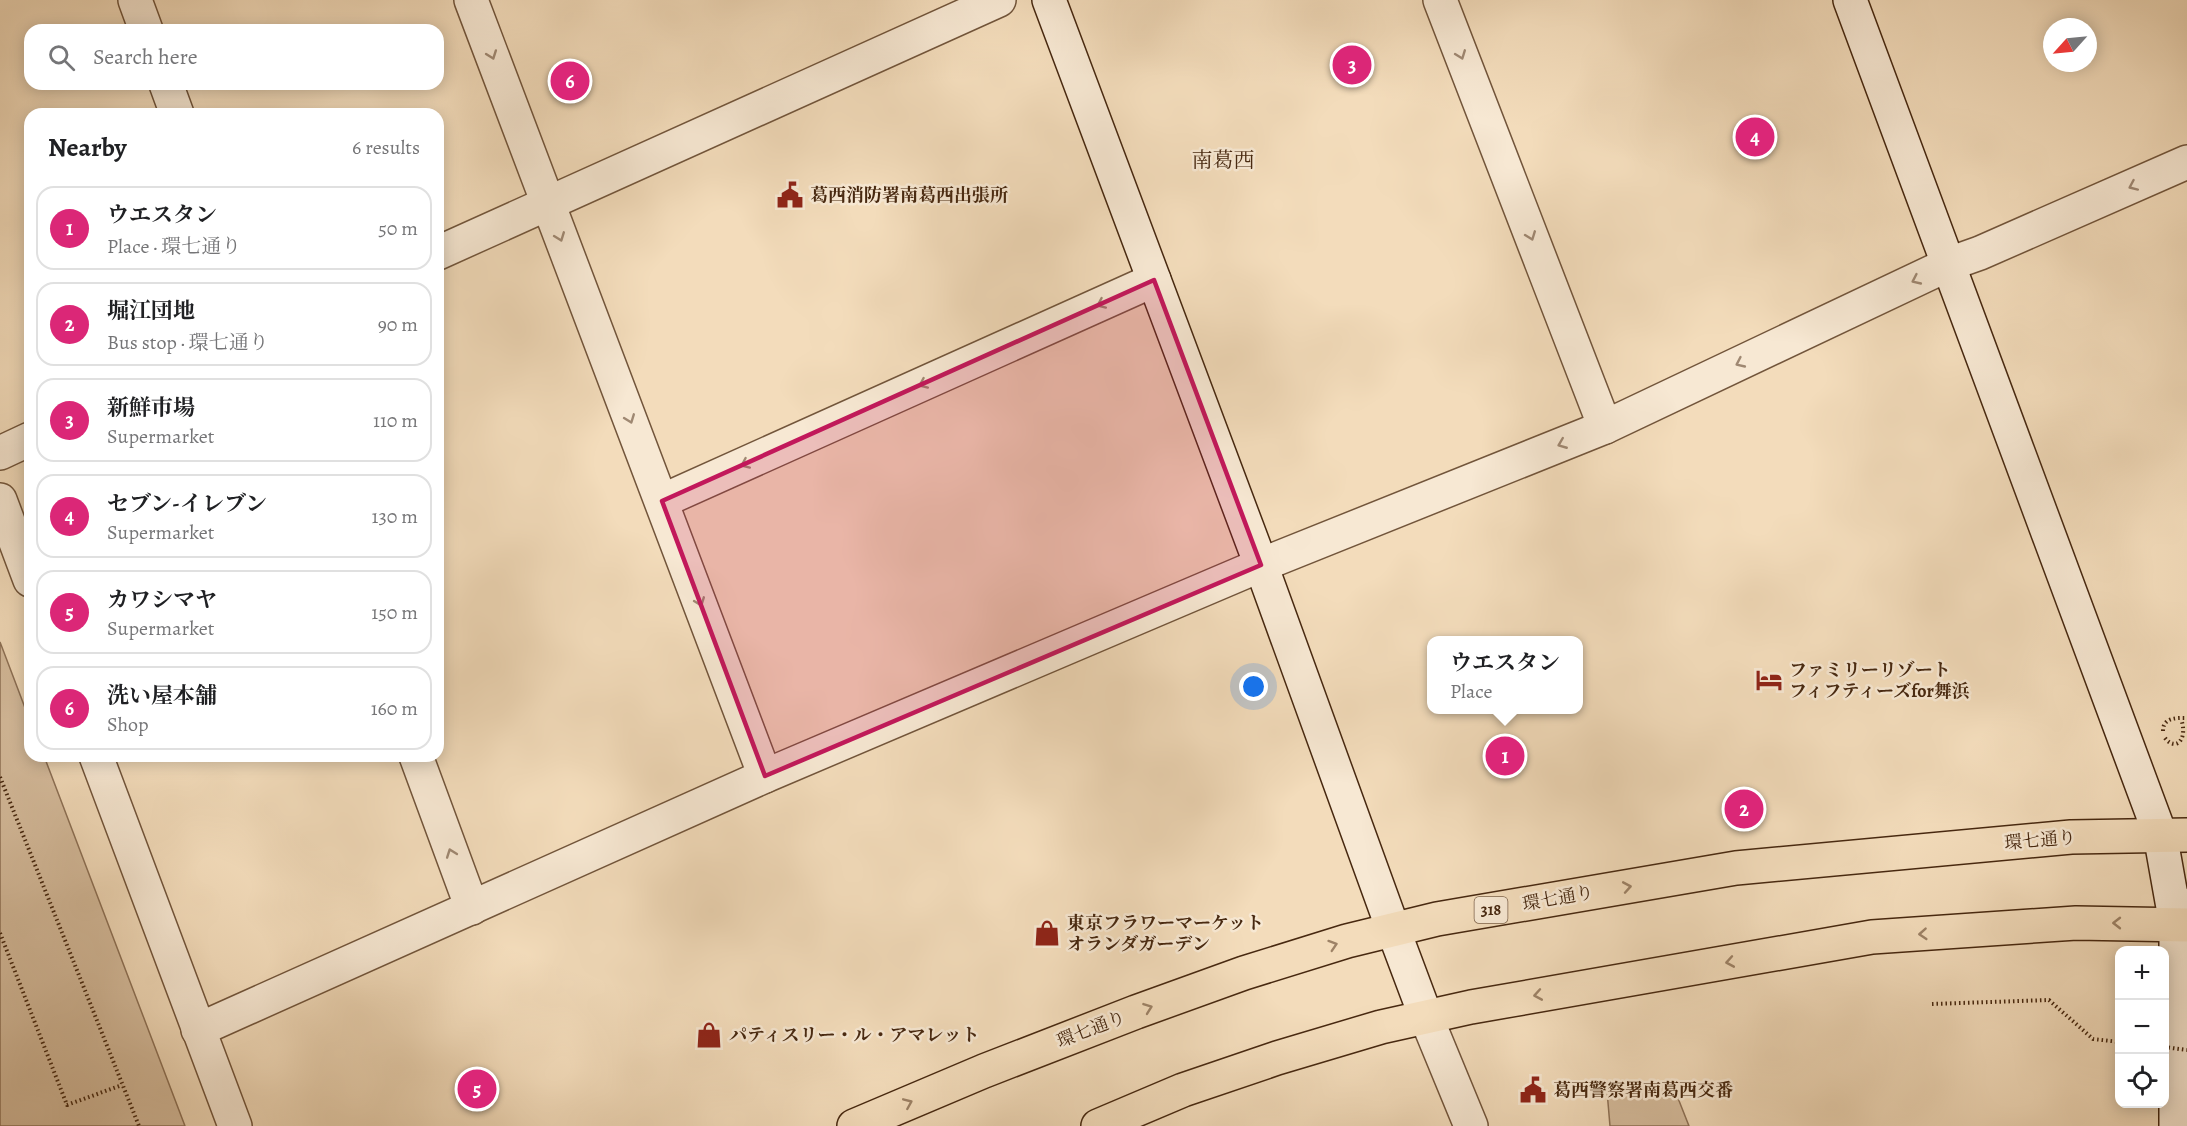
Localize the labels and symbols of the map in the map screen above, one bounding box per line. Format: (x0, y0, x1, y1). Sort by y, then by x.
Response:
north arrow (2043, 18, 2097, 72)
pin: 3 (1332, 42, 1372, 88)
one-way arrow (1454, 48, 1466, 59)
one-way arrow (485, 49, 497, 60)
pin: 6 (550, 58, 590, 104)
pin: 4 (1736, 114, 1774, 160)
district label: 南葛西 (1192, 146, 1255, 174)
one-way arrow (2129, 178, 2140, 190)
public building icon: 葛西消防署南葛西出張所 (775, 180, 805, 210)
place label: 葛西消防署南葛西出張所 (810, 183, 1008, 207)
one-way arrow (1524, 230, 1536, 241)
one-way arrow (553, 232, 566, 242)
one-way arrow (1912, 272, 1923, 284)
one-way arrow (1096, 297, 1107, 309)
one-way arrow (1735, 356, 1746, 368)
one-way arrow (919, 377, 930, 389)
one-way arrow (623, 414, 636, 424)
one-way arrow (1558, 437, 1569, 449)
one-way arrow (741, 456, 752, 468)
one-way arrow (692, 596, 705, 607)
place label: ファミリーリゾート フィフティーズfor舞浜 (1789, 658, 1970, 703)
hotel icon: ファミリーリゾート フィフティーズfor舞浜 (1754, 665, 1784, 695)
your location (1239, 672, 1268, 701)
pin: 1 (1486, 734, 1524, 778)
pin: 2 (1724, 786, 1764, 832)
street label: 環七通り (2003, 825, 2077, 855)
one-way arrow (446, 848, 459, 859)
street label: 環七通り (1520, 880, 1596, 916)
one-way arrow (1622, 881, 1631, 893)
road number: 318 (1474, 897, 1508, 923)
place label: 東京フラワーマーケット オランダガーデン (1067, 911, 1264, 956)
one-way arrow (2113, 917, 2122, 929)
shop icon: 東京フラワーマーケット オランダガーデン (1032, 918, 1062, 948)
one-way arrow (1918, 927, 1927, 940)
one-way arrow (1327, 940, 1338, 952)
one-way arrow (1725, 955, 1735, 967)
one-way arrow (1533, 988, 1543, 1001)
one-way arrow (1142, 1002, 1153, 1015)
street label: 環七通り (1053, 1005, 1129, 1053)
shop icon: パティスリー・ル・アマレット (694, 1020, 724, 1050)
place label: パティスリー・ル・アマレット (729, 1023, 979, 1047)
pin: 5 (458, 1066, 496, 1112)
public building icon: 葛西警察署南葛西交番 (1518, 1075, 1548, 1105)
place label: 葛西警察署南葛西交番 (1553, 1078, 1733, 1102)
one-way arrow (902, 1098, 913, 1110)

